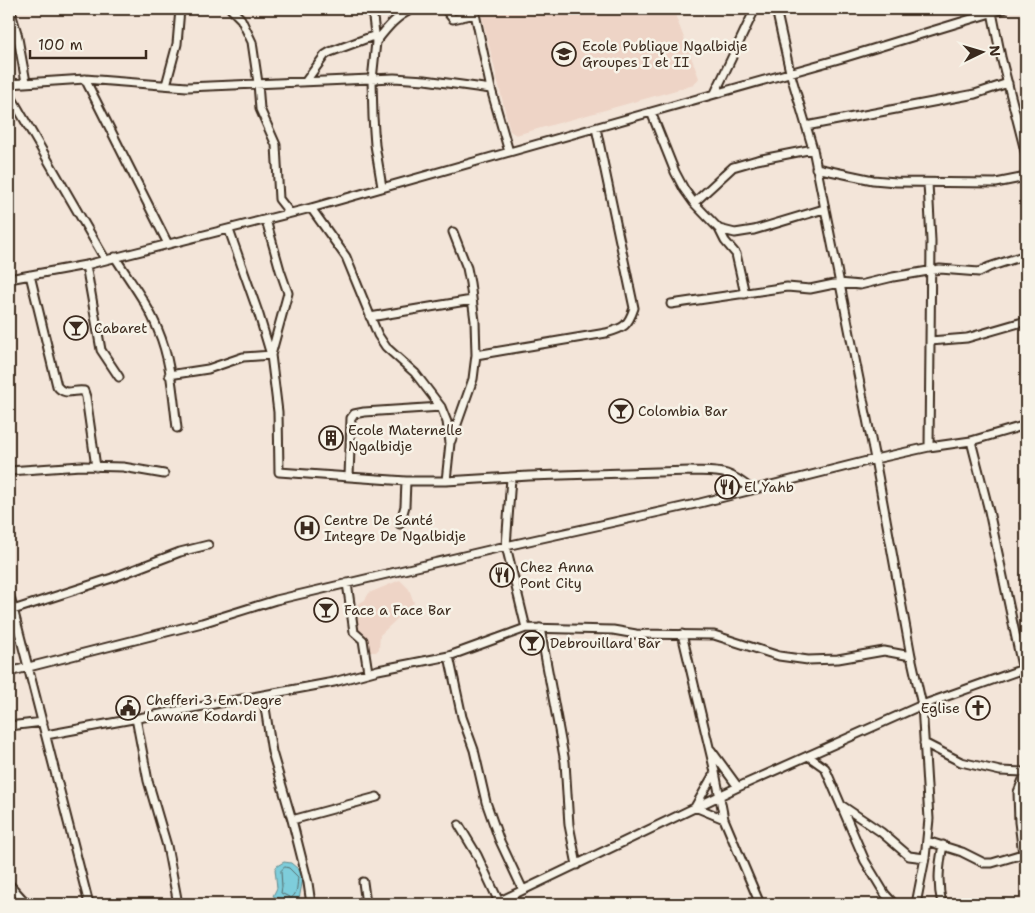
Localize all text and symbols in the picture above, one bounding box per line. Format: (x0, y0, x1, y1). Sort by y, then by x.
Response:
scale bar (30, 28, 146, 60)
north arrow (958, 28, 1008, 78)
text: 100 m (38, 35, 83, 55)
place label: Ecole Publique Ngalbidje Groupes I et II (582, 37, 748, 71)
school or university icon: Ecole Publique Ngalbidje Groupes I et II (551, 41, 577, 67)
text: N (986, 45, 1004, 57)
bar icon: Cabaret (63, 315, 89, 341)
place label: Cabaret (94, 319, 147, 337)
bar icon: Colombia Bar (608, 398, 634, 424)
place label: Colombia Bar (638, 402, 728, 420)
place label: Ecole Maternelle Ngalbidje (348, 421, 462, 455)
building icon: Ecole Maternelle Ngalbidje (318, 425, 344, 451)
restaurant icon: El Yahb (714, 474, 740, 500)
place label: El Yahb (744, 478, 794, 496)
place label: Centre De Santé Integre De Ngalbidje (324, 511, 466, 545)
hospital icon: Centre De Santé Integre De Ngalbidje (294, 515, 320, 541)
place label: Chez Anna Pont City (520, 558, 594, 592)
restaurant icon: Chez Anna Pont City (489, 562, 515, 588)
bar icon: Face a Face Bar (313, 597, 339, 623)
place label: Face a Face Bar (344, 601, 452, 619)
bar icon: Debrouillard Bar (519, 630, 545, 656)
place label: Debrouillard Bar (550, 634, 661, 652)
place label: Chefferi 3 Em Degre Lawane Kodardi (146, 691, 282, 725)
public building icon: Chefferi 3 Em Degre Lawane Kodardi (115, 695, 141, 721)
church icon: Eglise (965, 695, 991, 721)
place label: Eglise (921, 699, 960, 717)

